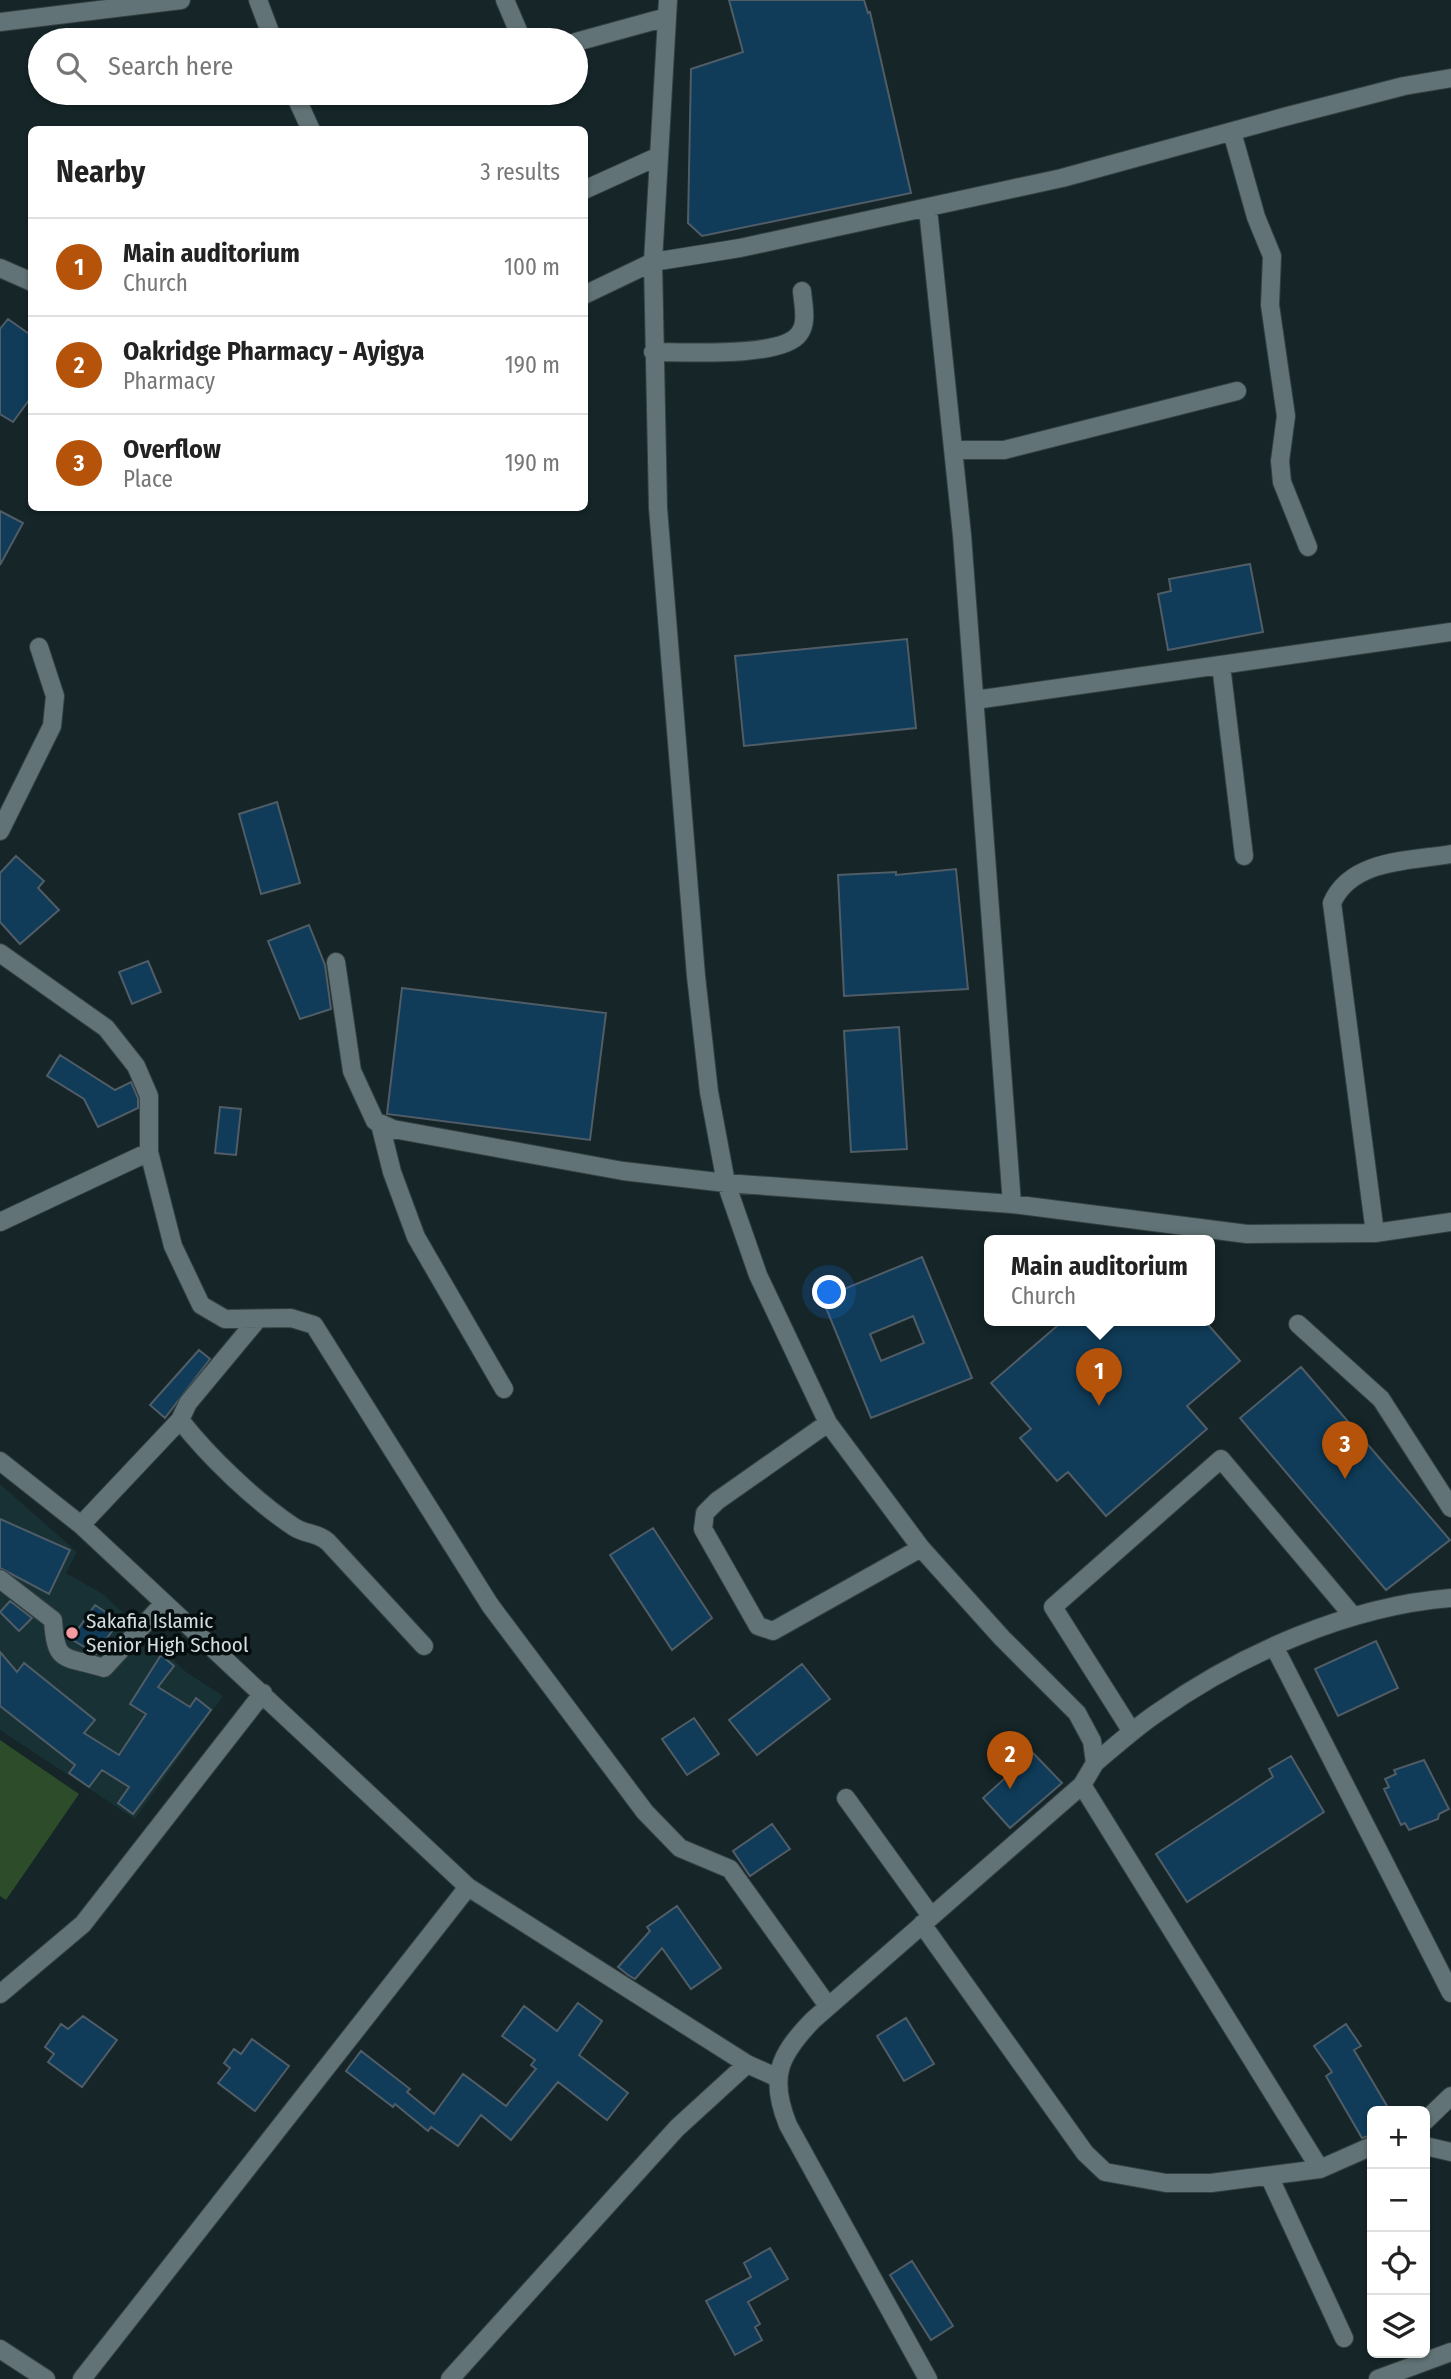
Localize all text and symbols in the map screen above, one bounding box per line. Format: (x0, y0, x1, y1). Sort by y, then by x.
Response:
search box (28, 28, 588, 105)
icon: search (52, 48, 90, 86)
text: Search here (108, 51, 233, 82)
text: Nearby (56, 154, 145, 190)
text: 3 results (480, 158, 560, 186)
text: Main auditorium (123, 238, 300, 269)
text: 1 (74, 253, 84, 281)
text: 100 m (504, 253, 560, 281)
text: Church (123, 269, 188, 297)
text: Oakridge Pharmacy - Ayigya (123, 336, 424, 367)
text: 2 (74, 351, 84, 379)
text: 190 m (505, 351, 560, 379)
text: Pharmacy (123, 367, 215, 395)
text: Overflow (123, 434, 221, 465)
text: 3 (74, 449, 84, 477)
text: 190 m (505, 449, 560, 477)
text: Place (123, 465, 173, 493)
popup (984, 1235, 1215, 1326)
text: Main auditorium (1011, 1251, 1188, 1282)
your location (812, 1275, 846, 1309)
text: Church (1011, 1282, 1076, 1310)
pin: 1 (1076, 1348, 1122, 1406)
pin: 3 (1322, 1421, 1368, 1479)
place label: Sakafia Islamic Senior High School (86, 1608, 249, 1658)
marker: Sakafia Islamic Senior High School (64, 1625, 80, 1641)
pin: 2 (987, 1731, 1033, 1789)
map controls (1367, 2106, 1430, 2358)
button: + (1367, 2106, 1430, 2169)
button: − (1367, 2169, 1430, 2232)
button: locate (1367, 2232, 1430, 2295)
button: layers (1367, 2295, 1430, 2358)

